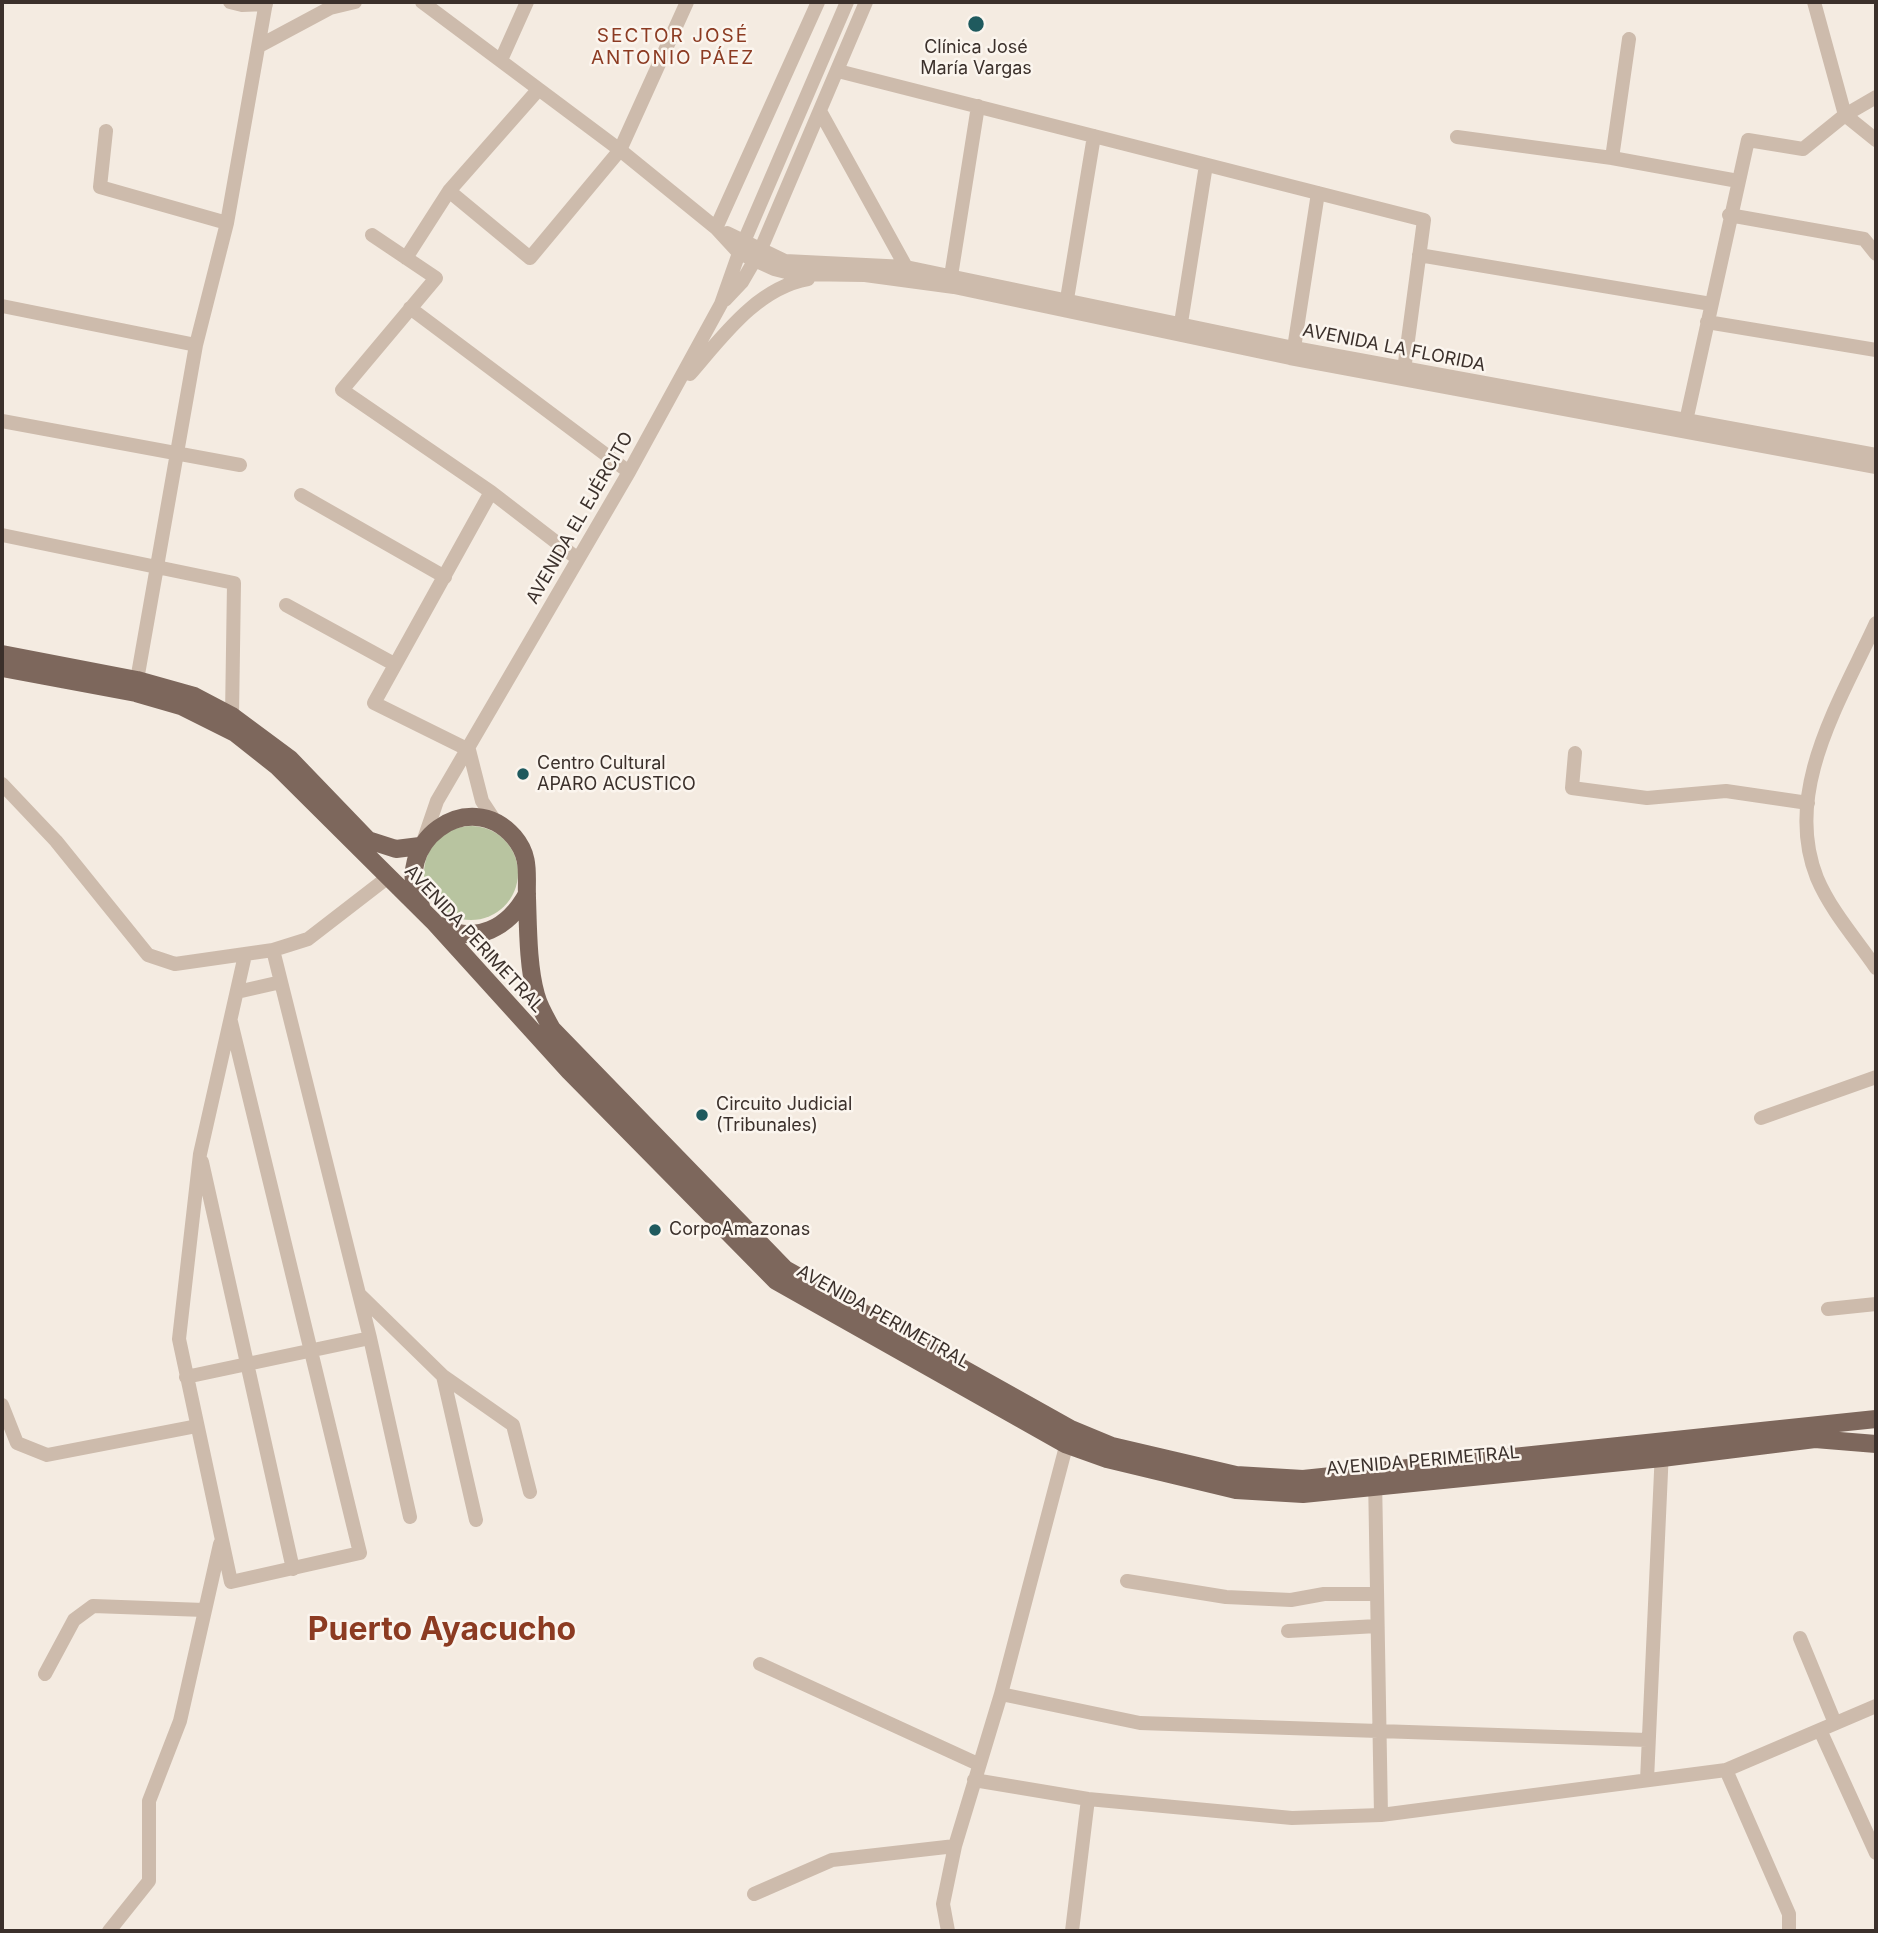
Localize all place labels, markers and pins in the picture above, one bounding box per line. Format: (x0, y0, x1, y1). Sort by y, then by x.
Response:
marker: Clínica José María Vargas (966, 14, 986, 34)
place label: Clínica José María Vargas (920, 37, 1032, 80)
place label: Centro Cultural APARO ACUSTICO (537, 753, 696, 796)
marker: Centro Cultural APARO ACUSTICO (515, 766, 531, 782)
place label: Circuito Judicial (Tribunales) (716, 1094, 852, 1136)
marker: Circuito Judicial (Tribunales) (694, 1107, 710, 1123)
place label: CorpoAmazonas (669, 1219, 810, 1241)
marker: CorpoAmazonas (647, 1222, 663, 1238)

